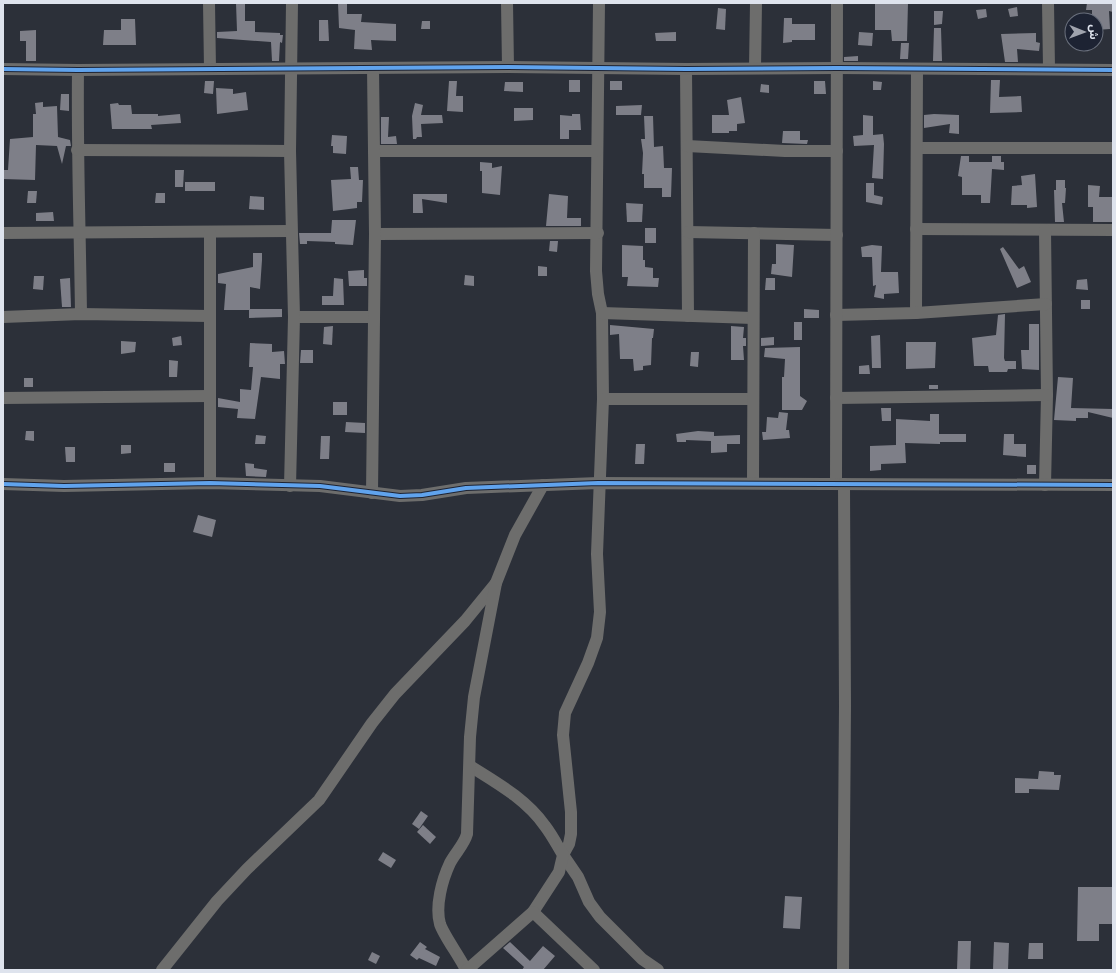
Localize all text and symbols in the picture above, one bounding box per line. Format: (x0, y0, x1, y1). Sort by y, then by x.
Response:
north arrow (1064, 12, 1104, 52)
text: ش (1087, 25, 1101, 40)

